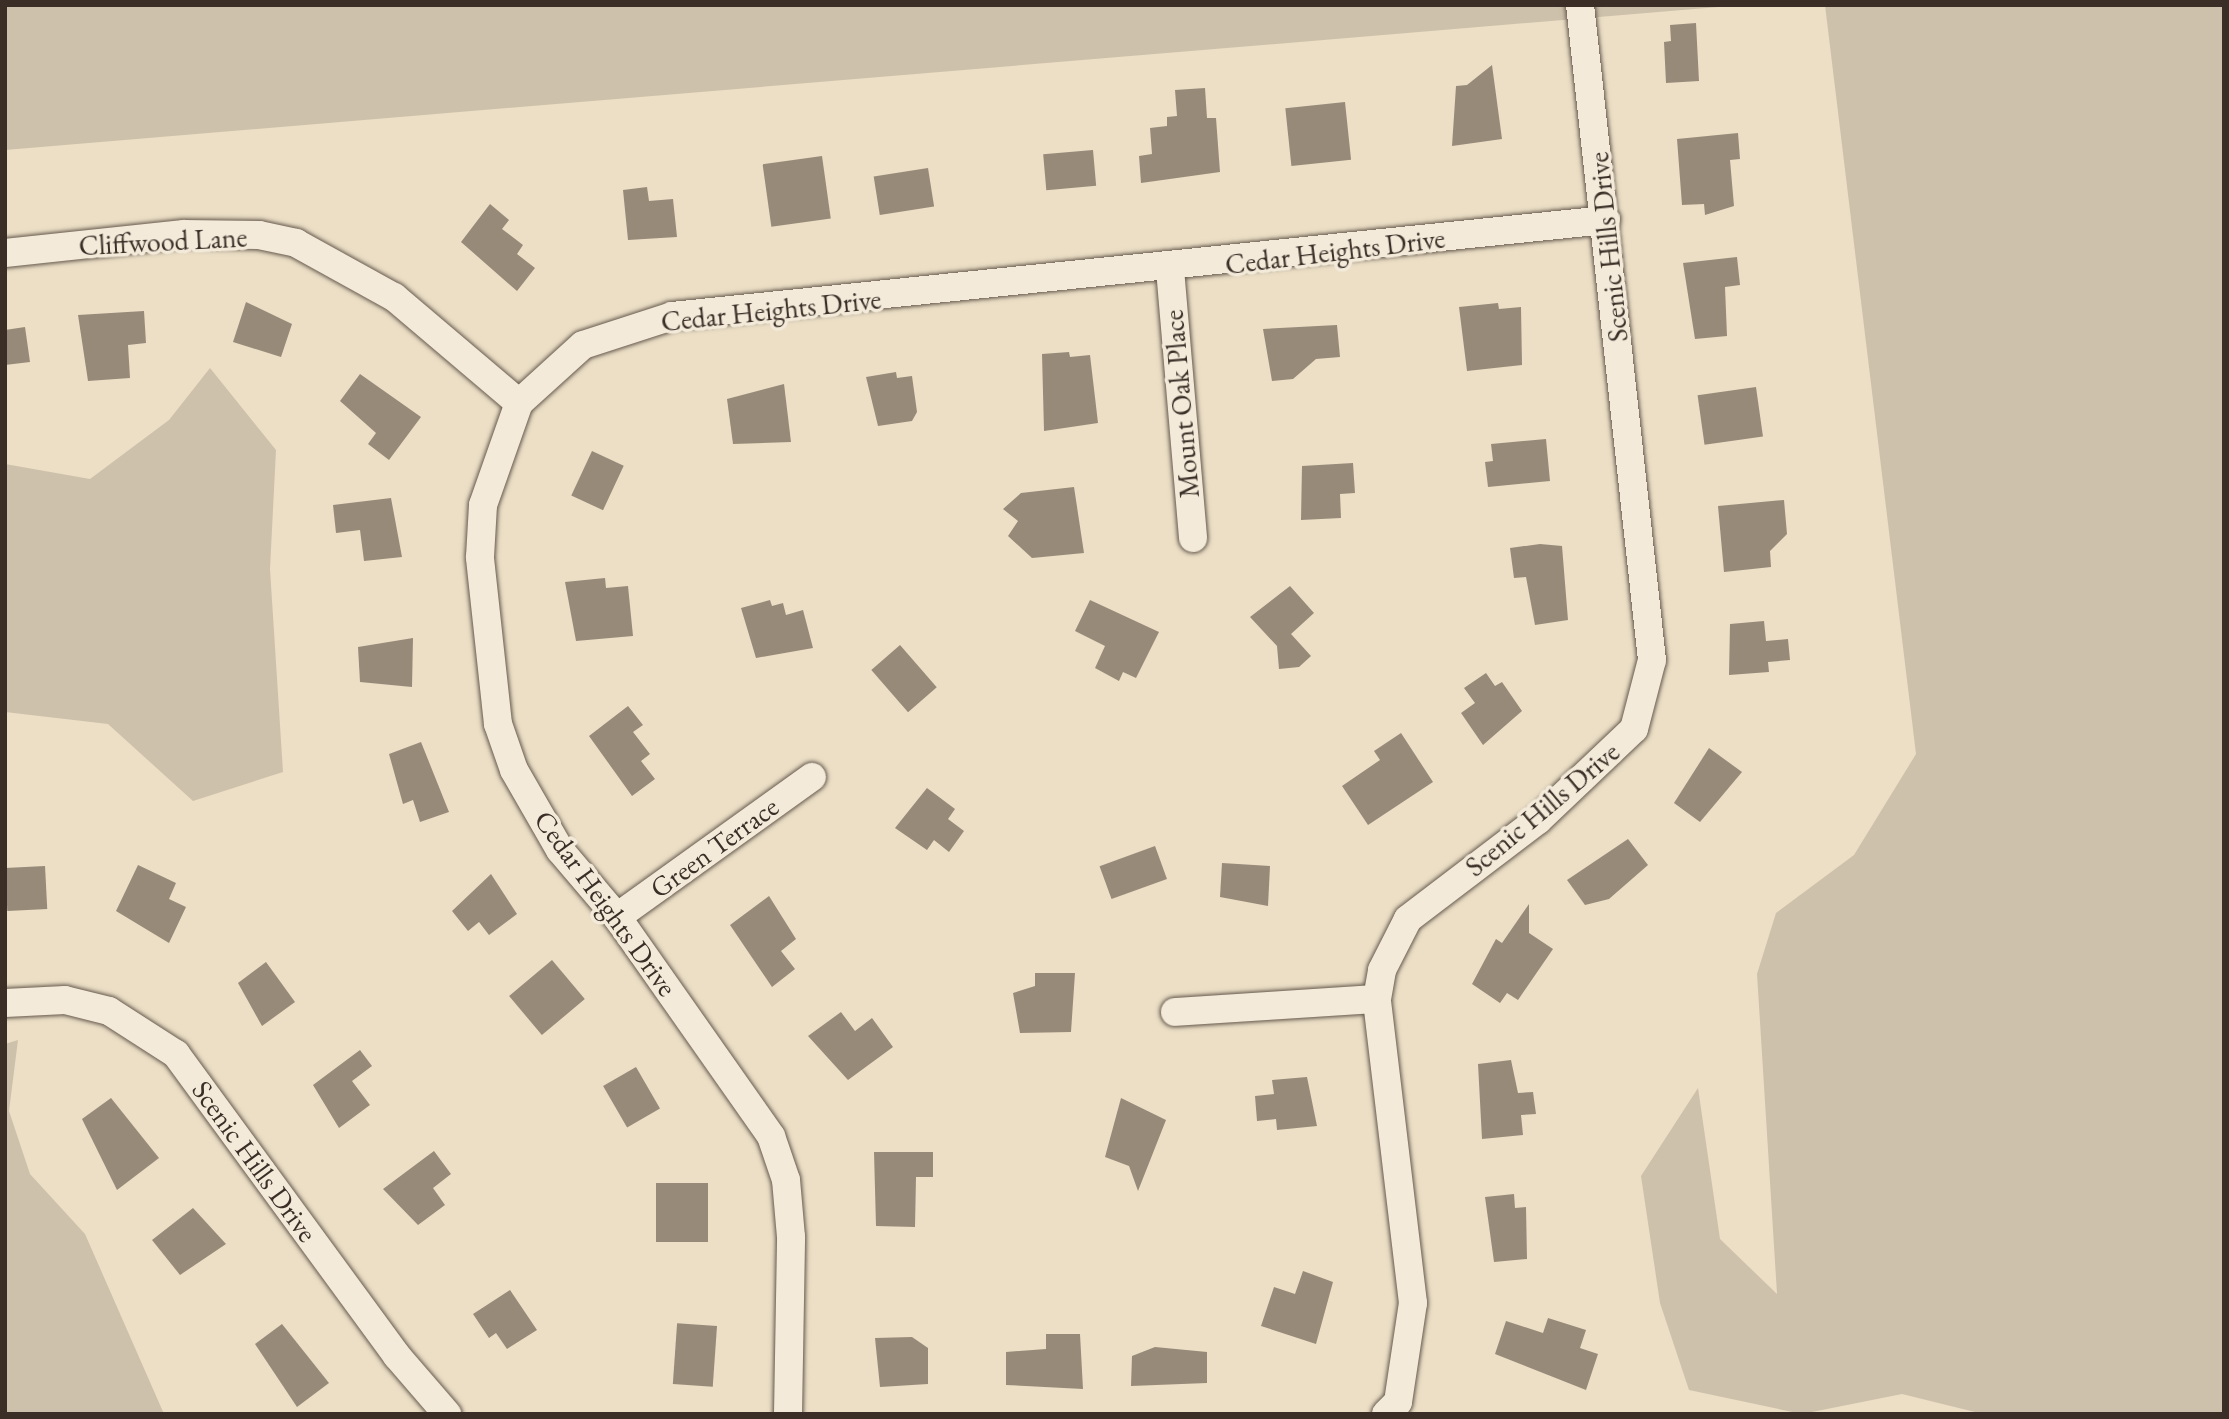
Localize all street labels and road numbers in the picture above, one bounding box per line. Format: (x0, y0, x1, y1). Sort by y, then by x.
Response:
street label: Scenic Hills Drive (1581, 150, 1635, 344)
street label: Cliffwood Lane (78, 220, 248, 262)
street label: Cedar Heights Drive (1223, 221, 1447, 281)
street label: Cedar Heights Drive (659, 282, 883, 338)
street label: Mount Oak Place (1156, 308, 1206, 500)
street label: Scenic Hills Drive (1458, 735, 1626, 883)
street label: Green Terrace (643, 789, 785, 905)
street label: Cedar Heights Drive (527, 804, 685, 1002)
street label: Scenic Hills Drive (185, 1074, 325, 1248)

